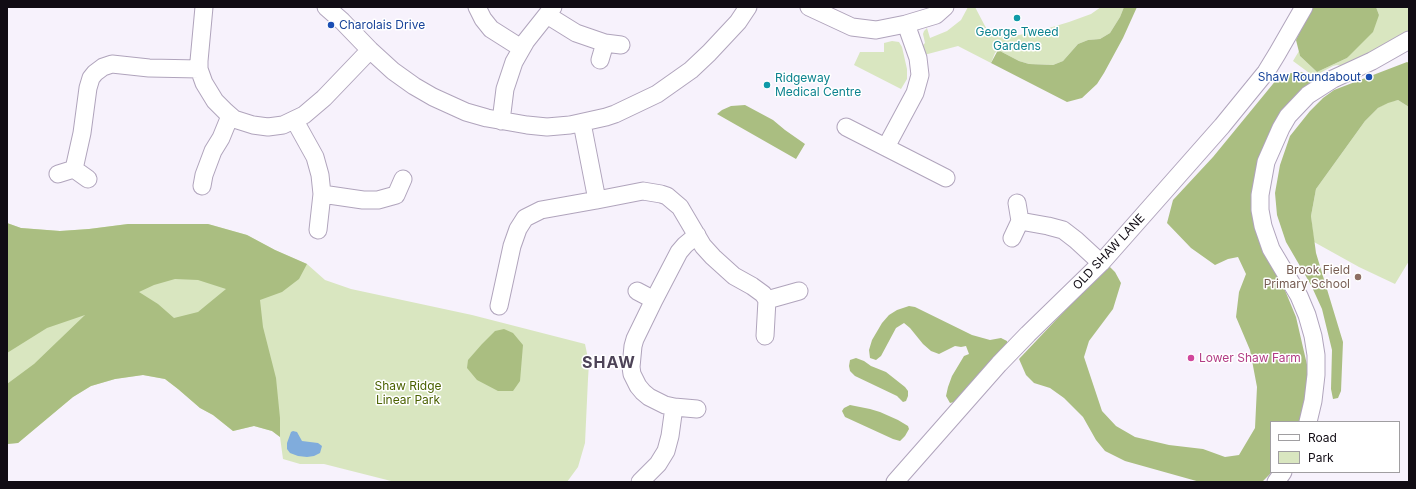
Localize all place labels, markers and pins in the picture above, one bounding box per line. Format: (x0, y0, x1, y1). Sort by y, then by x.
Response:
marker: George Tweed Gardens (1012, 13, 1022, 23)
place label: Charolais Drive (339, 18, 425, 32)
marker: Charolais Drive (326, 20, 336, 30)
place label: George Tweed Gardens (975, 25, 1059, 53)
place label: Shaw Roundabout (1258, 70, 1361, 84)
place label: Ridgeway Medical Centre (775, 71, 861, 99)
marker: Shaw Roundabout (1364, 72, 1374, 82)
marker: Ridgeway Medical Centre (762, 80, 772, 90)
place label: Brook Field Primary School (1264, 263, 1350, 291)
marker: Brook Field Primary School (1353, 272, 1363, 282)
place label: Lower Shaw Farm (1199, 351, 1301, 365)
marker: Lower Shaw Farm (1186, 353, 1196, 363)

